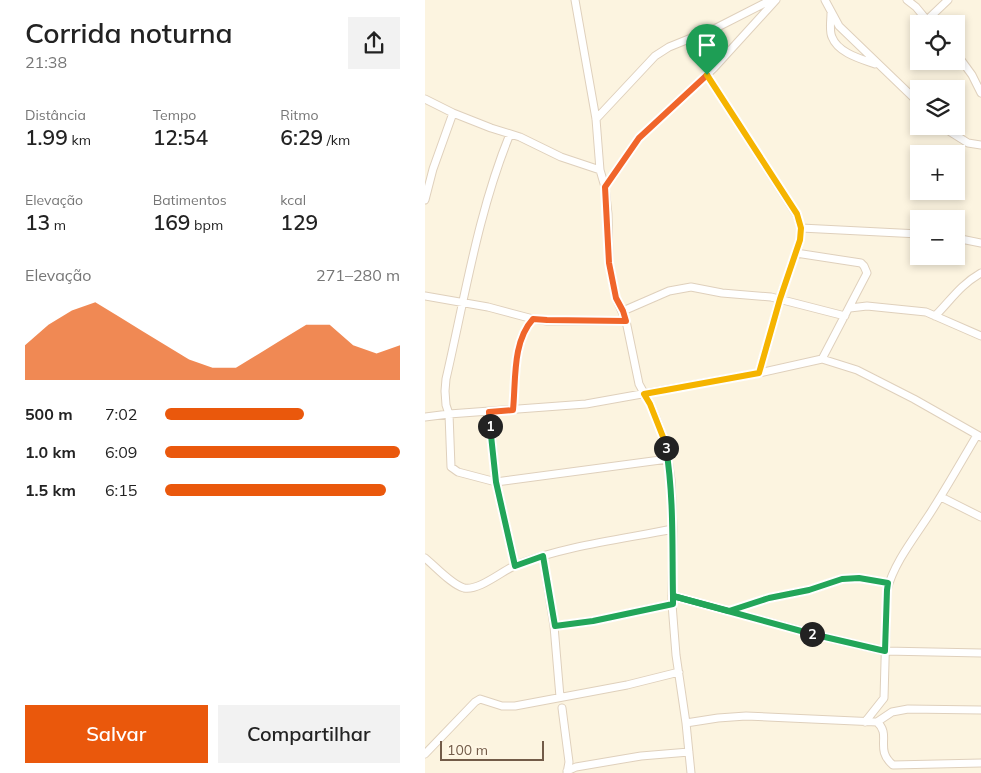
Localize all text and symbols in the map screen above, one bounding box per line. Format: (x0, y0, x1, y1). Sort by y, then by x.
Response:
text: Corrida noturna (25, 15, 233, 50)
map controls (910, 15, 965, 265)
button: locate (910, 15, 965, 70)
button: share (348, 17, 400, 69)
pin (686, 24, 728, 75)
icon: arrive (693, 31, 721, 59)
text: 21:38 (25, 52, 67, 72)
button: layers (910, 80, 965, 135)
text: Distância (25, 106, 86, 124)
text: Tempo (153, 106, 196, 124)
text: Ritmo (280, 106, 319, 124)
text: 1.99 (25, 124, 68, 150)
text: 12:54 (153, 124, 208, 150)
text: 6:29 (280, 124, 323, 150)
text: km (68, 131, 91, 149)
text: /km (323, 131, 350, 149)
button: + (910, 145, 965, 200)
text: Elevação (25, 191, 83, 209)
text: Batimentos (153, 191, 227, 209)
text: kcal (280, 191, 306, 209)
text: 13 (25, 209, 50, 235)
text: 169 (153, 209, 190, 235)
text: 129 (280, 209, 318, 235)
button: − (910, 210, 965, 265)
text: m (50, 216, 66, 234)
text: bpm (190, 216, 223, 234)
text: Elevação (25, 265, 91, 285)
text: 271–280 m (316, 265, 400, 285)
text: 500 m (25, 404, 73, 424)
text: 7:02 (105, 404, 137, 424)
pin: 1 (477, 414, 503, 438)
text: 1 (486, 417, 495, 435)
pin: 3 (653, 436, 679, 460)
text: 3 (662, 439, 671, 457)
text: 1.0 km (25, 442, 76, 462)
text: 6:09 (105, 442, 137, 462)
text: 1.5 km (25, 480, 76, 500)
text: 6:15 (105, 480, 137, 500)
pin: 2 (799, 622, 825, 646)
text: 2 (808, 625, 817, 643)
button: Salvar (25, 705, 208, 763)
button: Compartilhar (218, 705, 400, 763)
scale bar (440, 738, 544, 761)
text: 100 m (447, 741, 488, 759)

